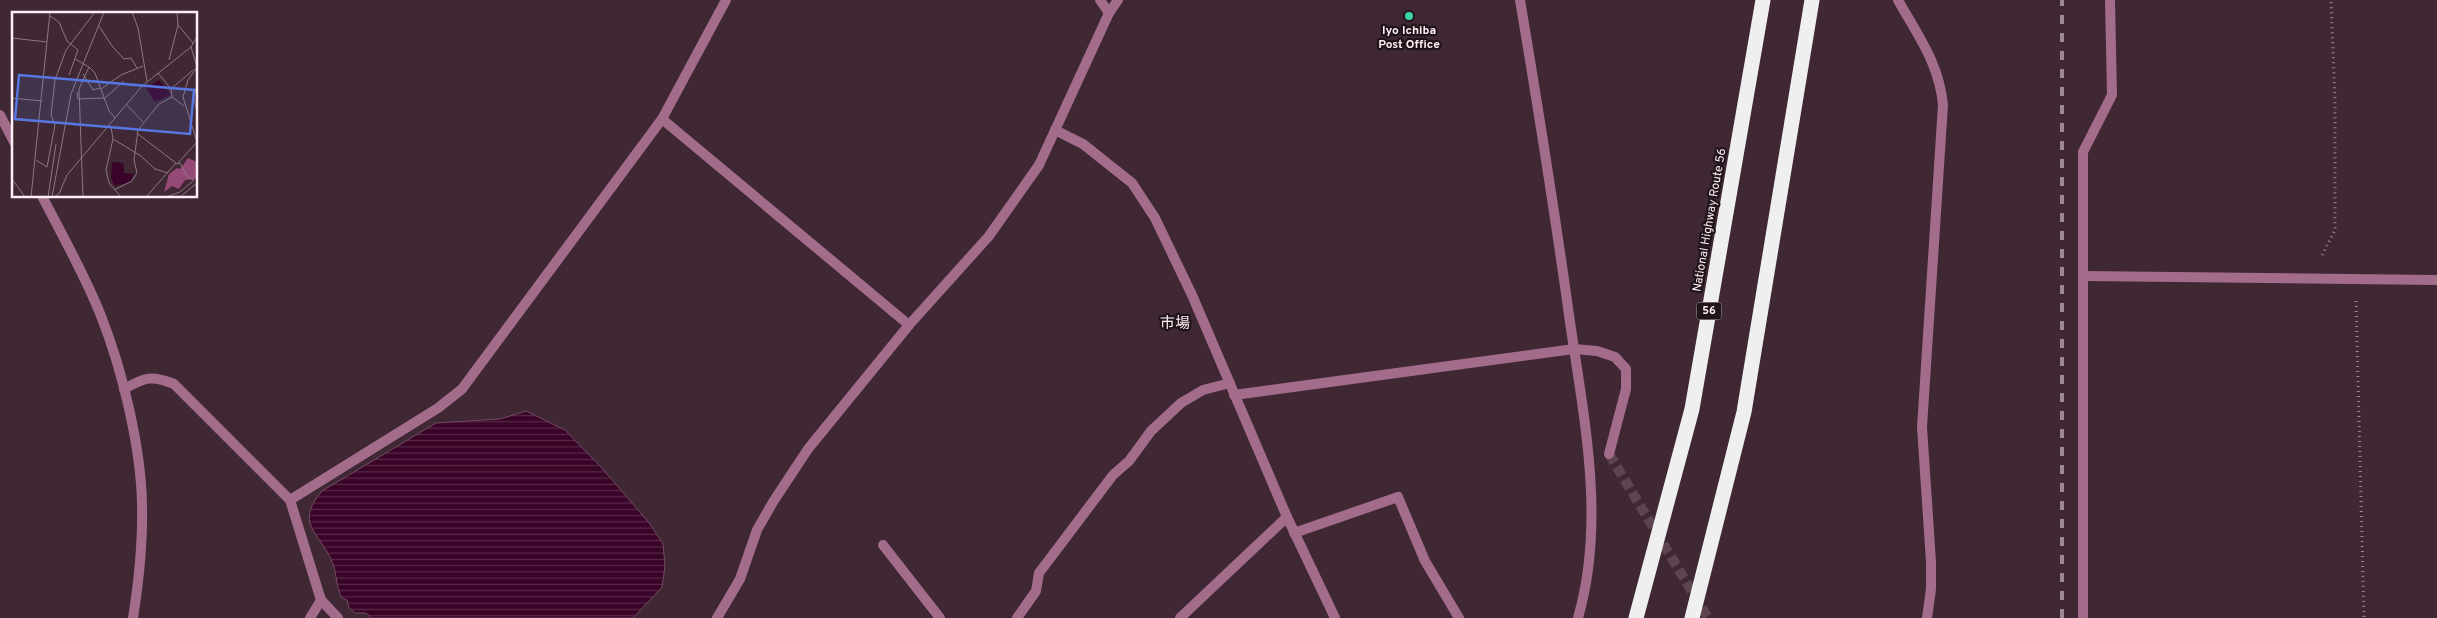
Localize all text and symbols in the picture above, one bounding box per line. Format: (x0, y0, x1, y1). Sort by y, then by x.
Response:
marker: Iyo Ichiba Post Office (1403, 10, 1415, 22)
inset map (12, 12, 198, 198)
place label: Iyo Ichiba Post Office (1378, 23, 1440, 53)
street label: National Highway Route 56 (1689, 147, 1731, 293)
road number: 56 (1696, 302, 1722, 320)
district label: 市場 (1160, 315, 1190, 334)

